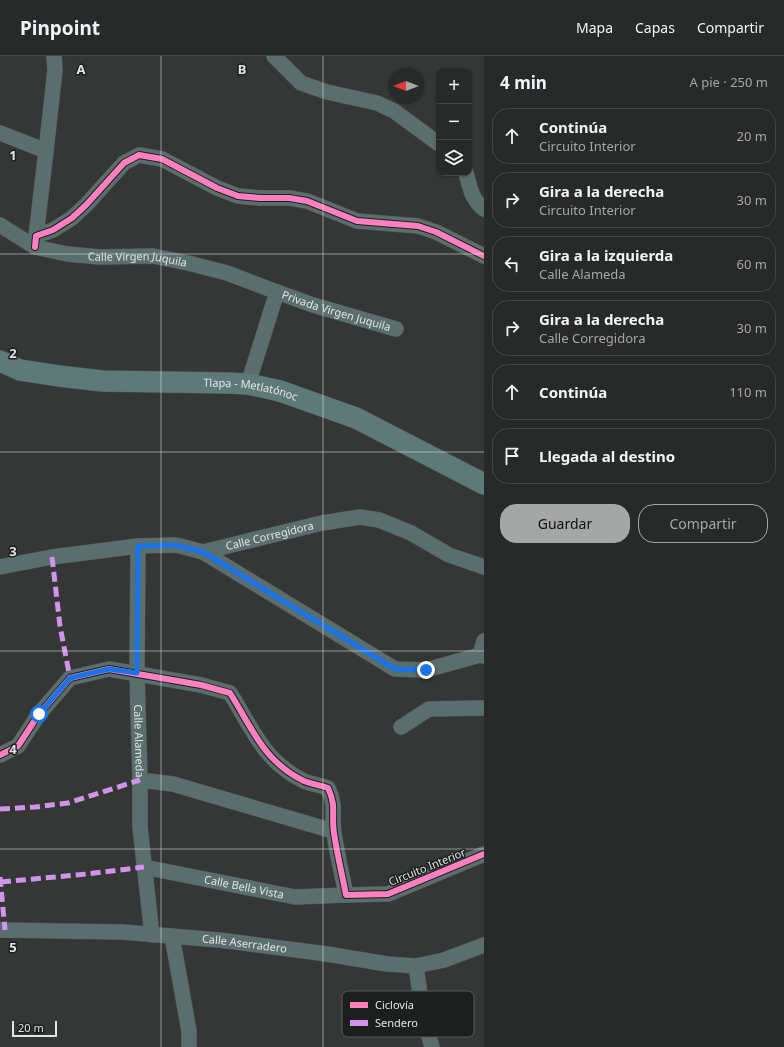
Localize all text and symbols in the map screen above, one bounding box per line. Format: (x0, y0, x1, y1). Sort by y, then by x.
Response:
text: Pinpoint (20, 15, 100, 41)
text: Mapa (576, 18, 613, 37)
text: Capas (635, 18, 675, 37)
text: Compartir (697, 18, 764, 37)
text: A (77, 60, 86, 78)
text: B (238, 60, 246, 78)
north arrow (388, 68, 424, 104)
map controls (436, 68, 472, 176)
button: + (436, 68, 472, 104)
text: 4 min (500, 71, 547, 94)
text: A pie · 250 m (690, 73, 768, 91)
button: − (436, 104, 472, 140)
text: Continúa (539, 117, 607, 137)
icon: ahead (501, 125, 523, 147)
text: 20 m (737, 127, 767, 145)
text: Circuito Interior (539, 137, 636, 155)
button: layers (436, 140, 472, 176)
text: 1 (9, 146, 17, 164)
text: Gira a la derecha (539, 181, 664, 201)
icon: right (501, 189, 523, 211)
text: 30 m (737, 191, 767, 209)
text: Circuito Interior (539, 201, 636, 219)
text: Gira a la izquierda (539, 245, 673, 265)
street label: Calle Virgen Juquila (87, 248, 189, 270)
icon: left (501, 253, 523, 275)
text: 60 m (737, 255, 767, 273)
text: Calle Alameda (539, 265, 626, 283)
street label: Privada Virgen Juquila (280, 286, 393, 334)
text: Gira a la derecha (539, 309, 664, 329)
icon: right (501, 317, 523, 339)
text: 30 m (737, 319, 767, 337)
text: Calle Corregidora (539, 329, 645, 347)
text: 2 (9, 344, 17, 362)
street label: Tlapa - Metlatónoc (203, 375, 300, 404)
icon: ahead (501, 381, 523, 403)
text: Continúa (539, 382, 607, 402)
text: 110 m (729, 383, 767, 401)
icon: arrive (501, 445, 523, 467)
text: Llegada al destino (539, 446, 675, 466)
button: Guardar (500, 504, 630, 543)
button: Compartir (638, 504, 768, 543)
street label: Calle Corregidora (224, 517, 315, 553)
text: 3 (9, 542, 17, 560)
route end (417, 661, 435, 679)
street label: Calle Alameda (131, 704, 148, 778)
route start (30, 705, 48, 723)
text: 4 (9, 740, 17, 758)
street label: Circuito Interior (386, 844, 468, 889)
street label: Calle Bella Vista (203, 871, 285, 902)
street label: Calle Aserradero (201, 931, 288, 956)
text: 5 (9, 938, 17, 956)
legend (342, 991, 474, 1037)
text: Ciclovía (375, 997, 414, 1012)
text: Sendero (375, 1015, 418, 1030)
scale bar (12, 1019, 57, 1038)
text: 20 m (18, 1020, 44, 1035)

